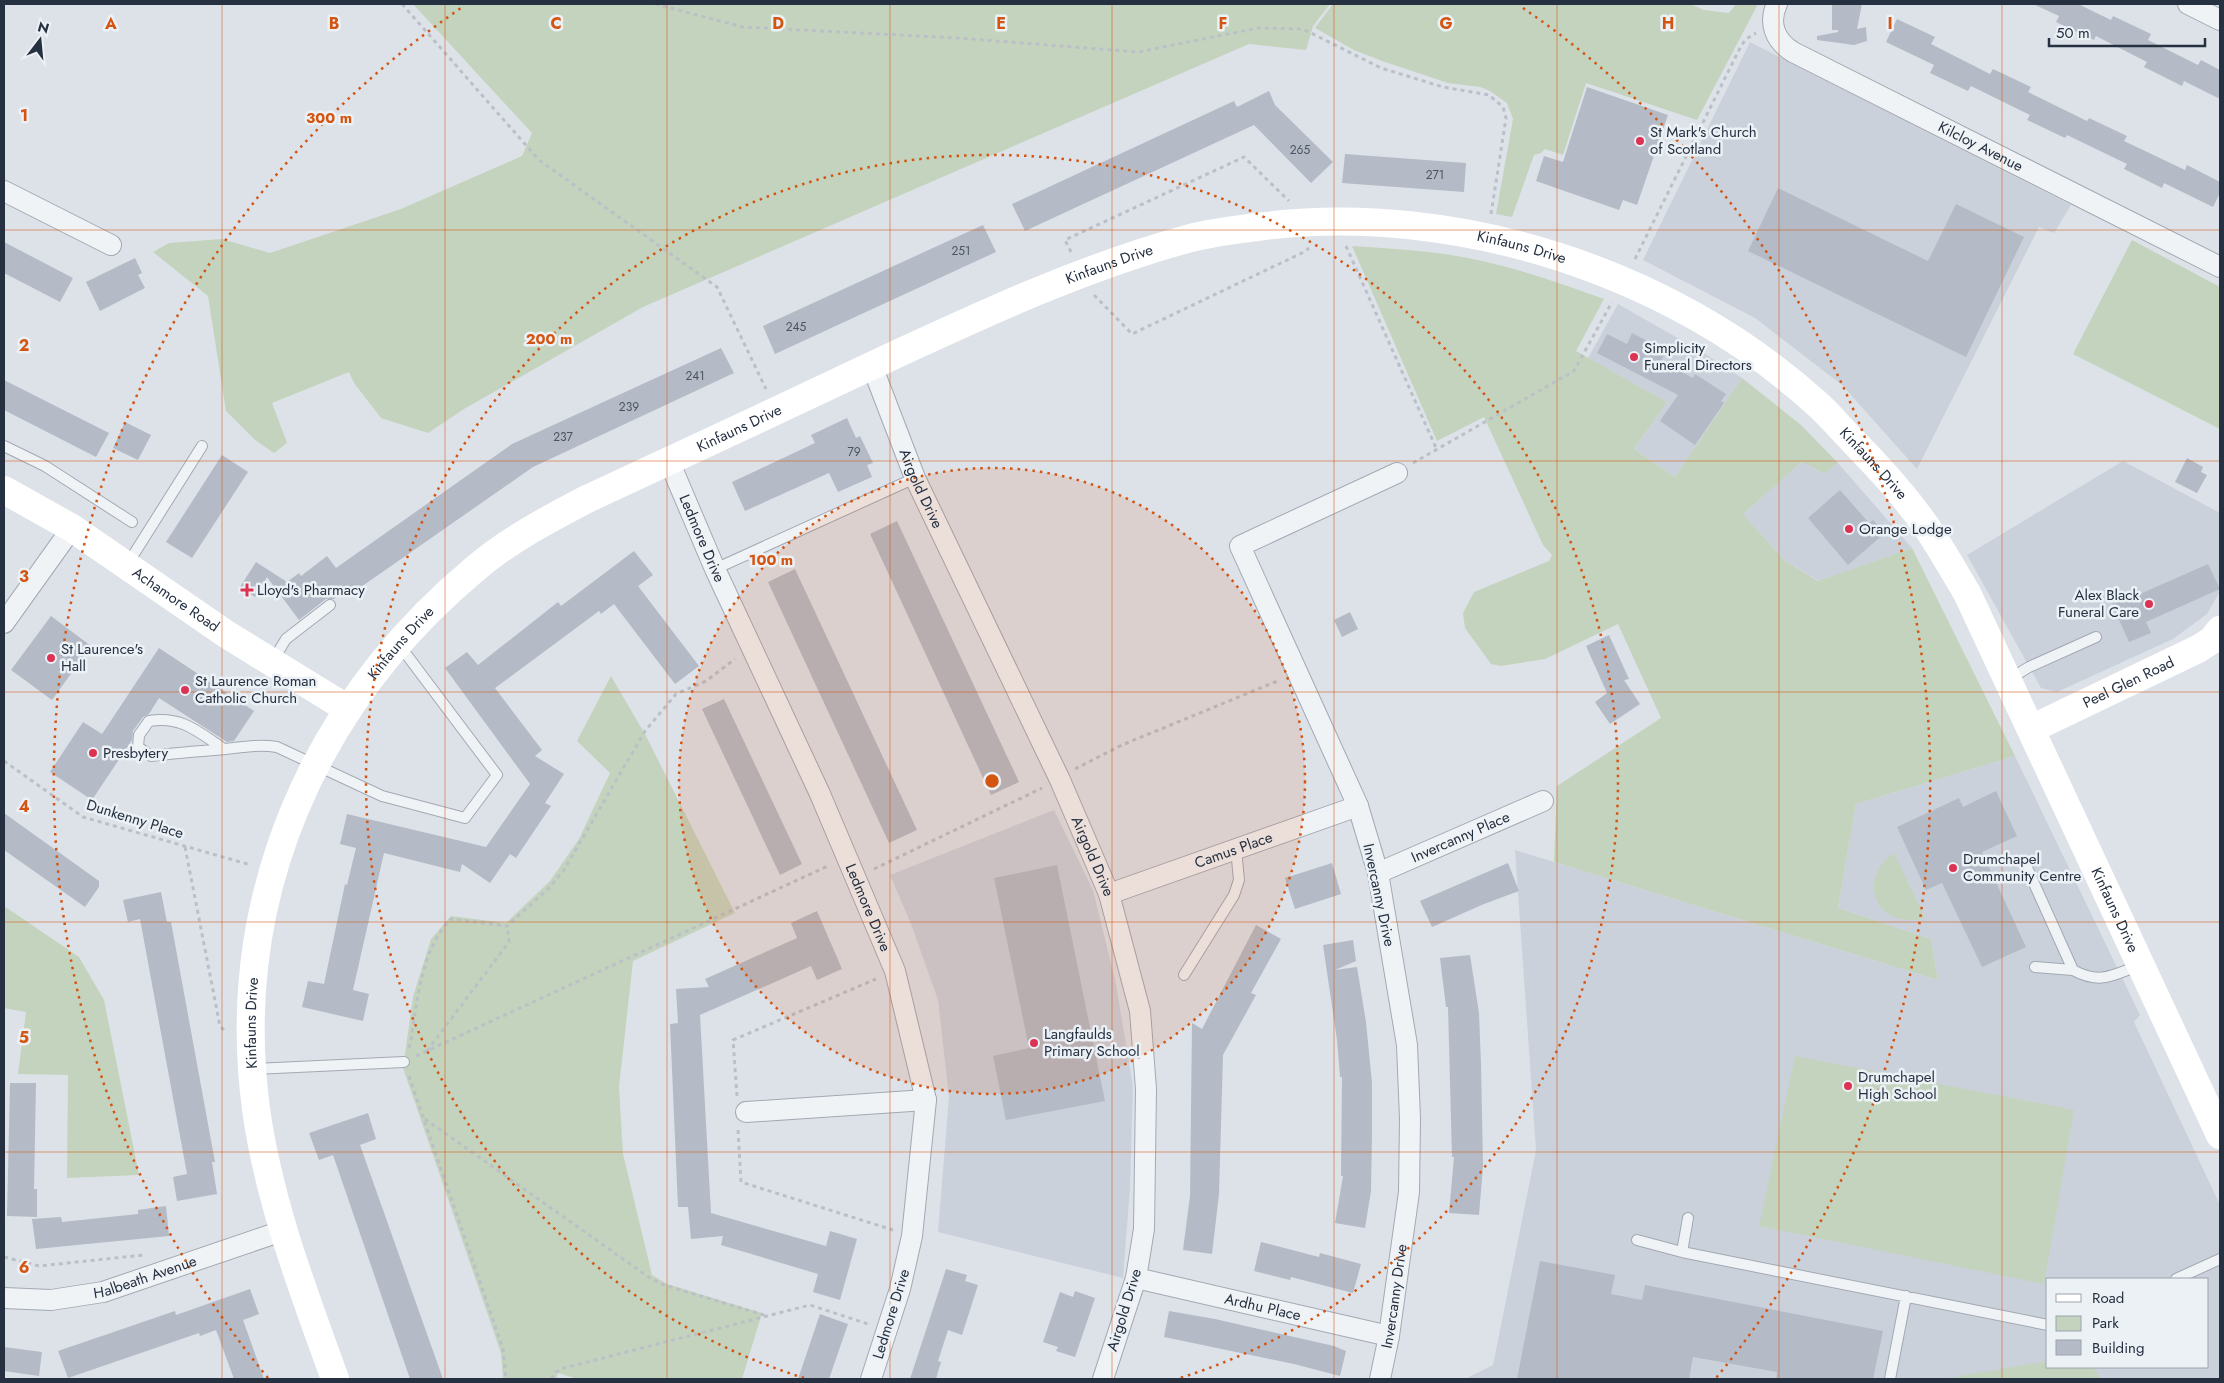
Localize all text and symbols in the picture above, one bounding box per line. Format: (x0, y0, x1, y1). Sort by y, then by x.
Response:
text: A (104, 12, 117, 35)
text: B (329, 12, 339, 35)
text: C (550, 12, 562, 35)
text: D (772, 12, 784, 35)
text: E (996, 12, 1006, 35)
text: F (1219, 12, 1227, 35)
text: G (1439, 12, 1453, 35)
text: H (1662, 12, 1674, 35)
text: I (1887, 12, 1893, 35)
north arrow (15, 15, 65, 65)
scale bar (2049, 15, 2205, 47)
text: N (35, 16, 52, 39)
text: 50 m (2056, 22, 2090, 44)
text: 1 (20, 104, 28, 127)
text: 300 m (306, 107, 352, 129)
street label: Kilcloy Avenue (1934, 116, 2027, 177)
place label: St Mark's Church of Scotland (1650, 121, 1757, 160)
marker: St Mark's Church of Scotland (1634, 135, 1646, 147)
house number: 265 (1290, 141, 1310, 159)
house number: 271 (1426, 166, 1444, 184)
street label: Kinfauns Drive (1475, 225, 1569, 270)
street label: Kinfauns Drive (1062, 239, 1156, 290)
house number: 251 (952, 242, 971, 260)
house number: 245 (786, 318, 807, 336)
text: 200 m (526, 328, 572, 350)
text: 2 (19, 334, 29, 357)
place label: Simplicity Funeral Directors (1644, 337, 1752, 376)
marker: Simplicity Funeral Directors (1628, 351, 1640, 363)
house number: 241 (685, 367, 705, 385)
house number: 239 (619, 398, 639, 416)
street label: Kinfauns Drive (693, 399, 786, 458)
street label: Kinfauns Drive (1834, 422, 1913, 505)
house number: 237 (553, 428, 573, 446)
house number: 79 (847, 443, 861, 461)
street label: Airgold Drive (894, 445, 949, 532)
street label: Ledmore Drive (673, 491, 731, 586)
place label: Orange Lodge (1859, 518, 1952, 540)
marker: Orange Lodge (1843, 523, 1855, 535)
text: 100 m (749, 549, 793, 571)
street label: Achamore Road (128, 562, 224, 637)
text: 3 (19, 565, 29, 588)
place label: Lloyd's Pharmacy (257, 579, 365, 601)
marker: Lloyd's Pharmacy (241, 584, 253, 596)
place label: Alex Black Funeral Care (2058, 584, 2139, 623)
marker: Alex Black Funeral Care (2143, 598, 2155, 610)
street label: Kinfauns Drive (362, 601, 439, 684)
place label: St Laurence's Hall (61, 638, 143, 677)
street label: Peel Glen Road (2079, 651, 2178, 714)
marker: St Laurence's Hall (45, 652, 57, 664)
place label: St Laurence Roman Catholic Church (195, 670, 316, 709)
marker: St Laurence Roman Catholic Church (179, 684, 191, 696)
place label: Presbytery (103, 742, 168, 764)
marker: Presbytery (87, 747, 99, 759)
centre of rings (983, 772, 1001, 790)
street label: Dunkenny Place (84, 794, 187, 844)
text: 4 (18, 795, 30, 818)
street label: Invercanny Place (1408, 806, 1514, 868)
street label: Airgold Drive (1066, 813, 1120, 900)
street label: Camus Place (1191, 826, 1276, 874)
street label: Invercanny Drive (1357, 841, 1401, 949)
place label: Drumchapel Community Centre (1963, 848, 2082, 887)
street label: Ledmore Drive (840, 860, 897, 955)
marker: Drumchapel Community Centre (1947, 862, 1959, 874)
street label: Kinfauns Drive (2086, 864, 2144, 956)
street label: Kinfauns Drive (240, 976, 264, 1069)
place label: Langfaulds Primary School (1044, 1023, 1140, 1062)
text: 5 (19, 1026, 29, 1049)
marker: Langfaulds Primary School (1028, 1037, 1040, 1049)
place label: Drumchapel High School (1858, 1066, 1937, 1105)
marker: Drumchapel High School (1842, 1080, 1854, 1092)
street label: Invercanny Drive (1376, 1242, 1413, 1350)
street label: Halbeath Avenue (92, 1250, 200, 1304)
text: 6 (19, 1256, 29, 1279)
street label: Ledmore Drive (867, 1266, 915, 1362)
street label: Airgold Drive (1101, 1266, 1147, 1354)
legend (2046, 1278, 2209, 1368)
text: Road (2092, 1287, 2124, 1309)
street label: Ardhu Place (1222, 1288, 1303, 1327)
text: Park (2092, 1312, 2119, 1334)
text: Building (2092, 1337, 2144, 1359)

